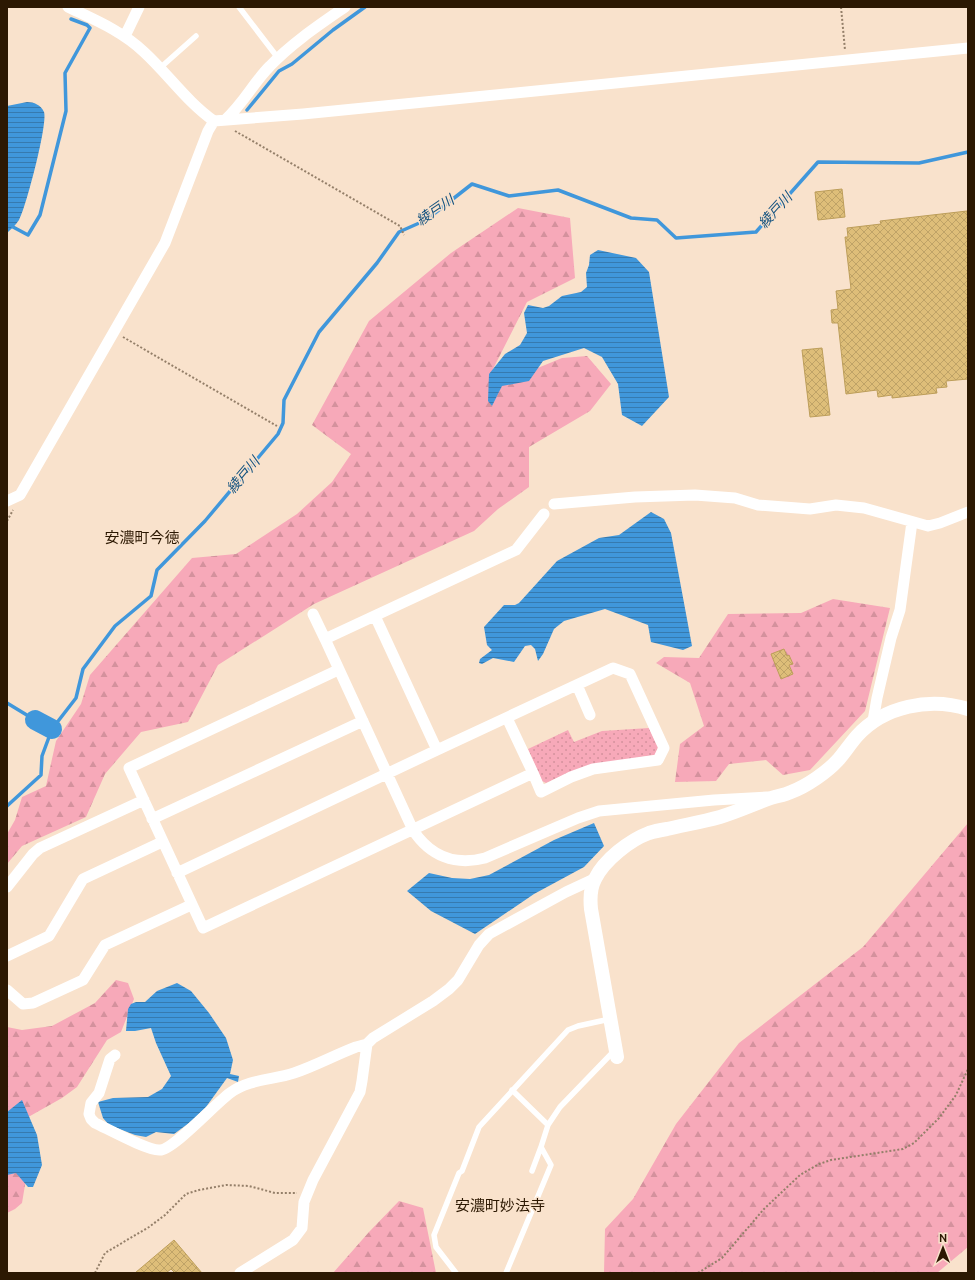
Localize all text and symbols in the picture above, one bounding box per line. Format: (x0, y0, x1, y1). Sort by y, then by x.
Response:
water label: 綾戸川 (755, 188, 796, 231)
water label: 綾戸川 (413, 191, 459, 228)
water label: 綾戸川 (223, 452, 264, 496)
district label: 安濃町今徳 (104, 529, 180, 546)
district label: 安濃町妙法寺 (455, 1197, 545, 1214)
north arrow (923, 1228, 963, 1268)
text: N (939, 1232, 947, 1244)

